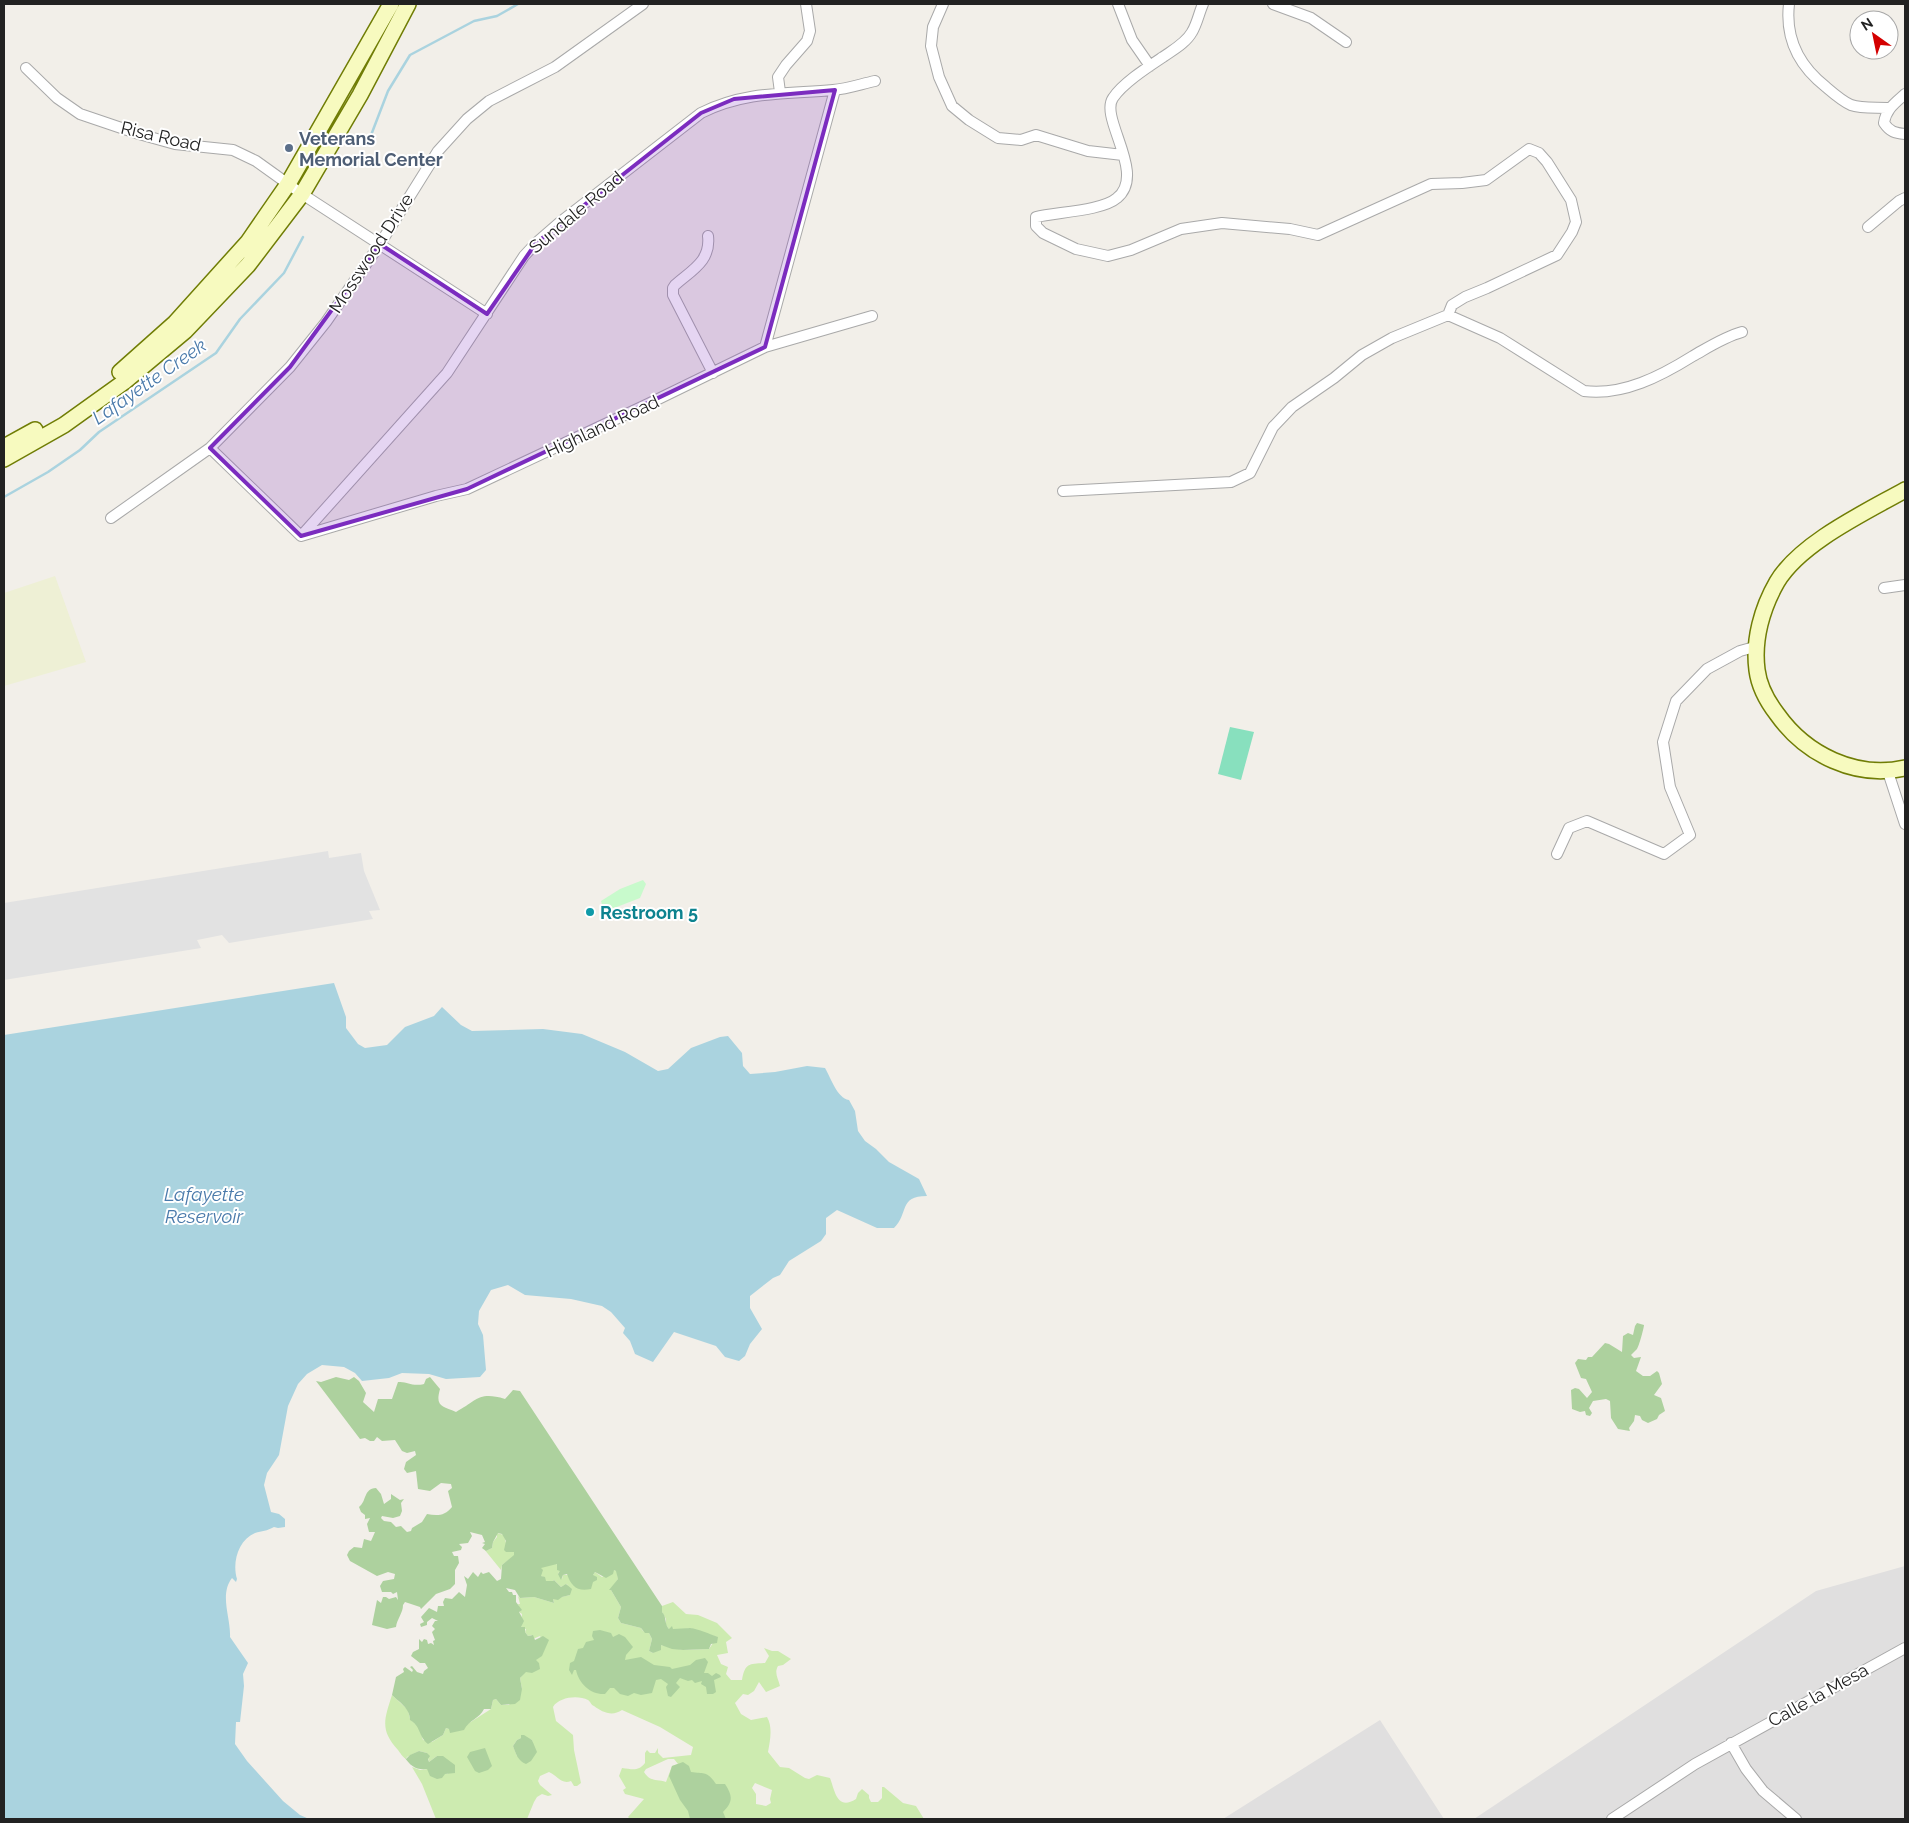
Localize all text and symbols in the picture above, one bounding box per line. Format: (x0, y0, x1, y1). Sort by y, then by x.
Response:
north arrow (1849, 10, 1899, 60)
text: N (1858, 14, 1876, 34)
street label: Risa Road (119, 117, 203, 155)
place label: Veterans Memorial Center (299, 128, 443, 170)
marker: Veterans Memorial Center (283, 142, 295, 154)
street label: Sundale Road (525, 167, 627, 257)
street label: Mosswood Drive (325, 189, 418, 317)
water label: Lafayette Creek (88, 334, 210, 428)
street label: Highland Road (542, 390, 662, 462)
place label: Restroom 5 (600, 902, 698, 923)
marker: Restroom 5 (584, 906, 596, 918)
water label: Lafayette Reservoir (164, 1183, 245, 1227)
street label: Calle la Mesa (1764, 1659, 1872, 1731)

